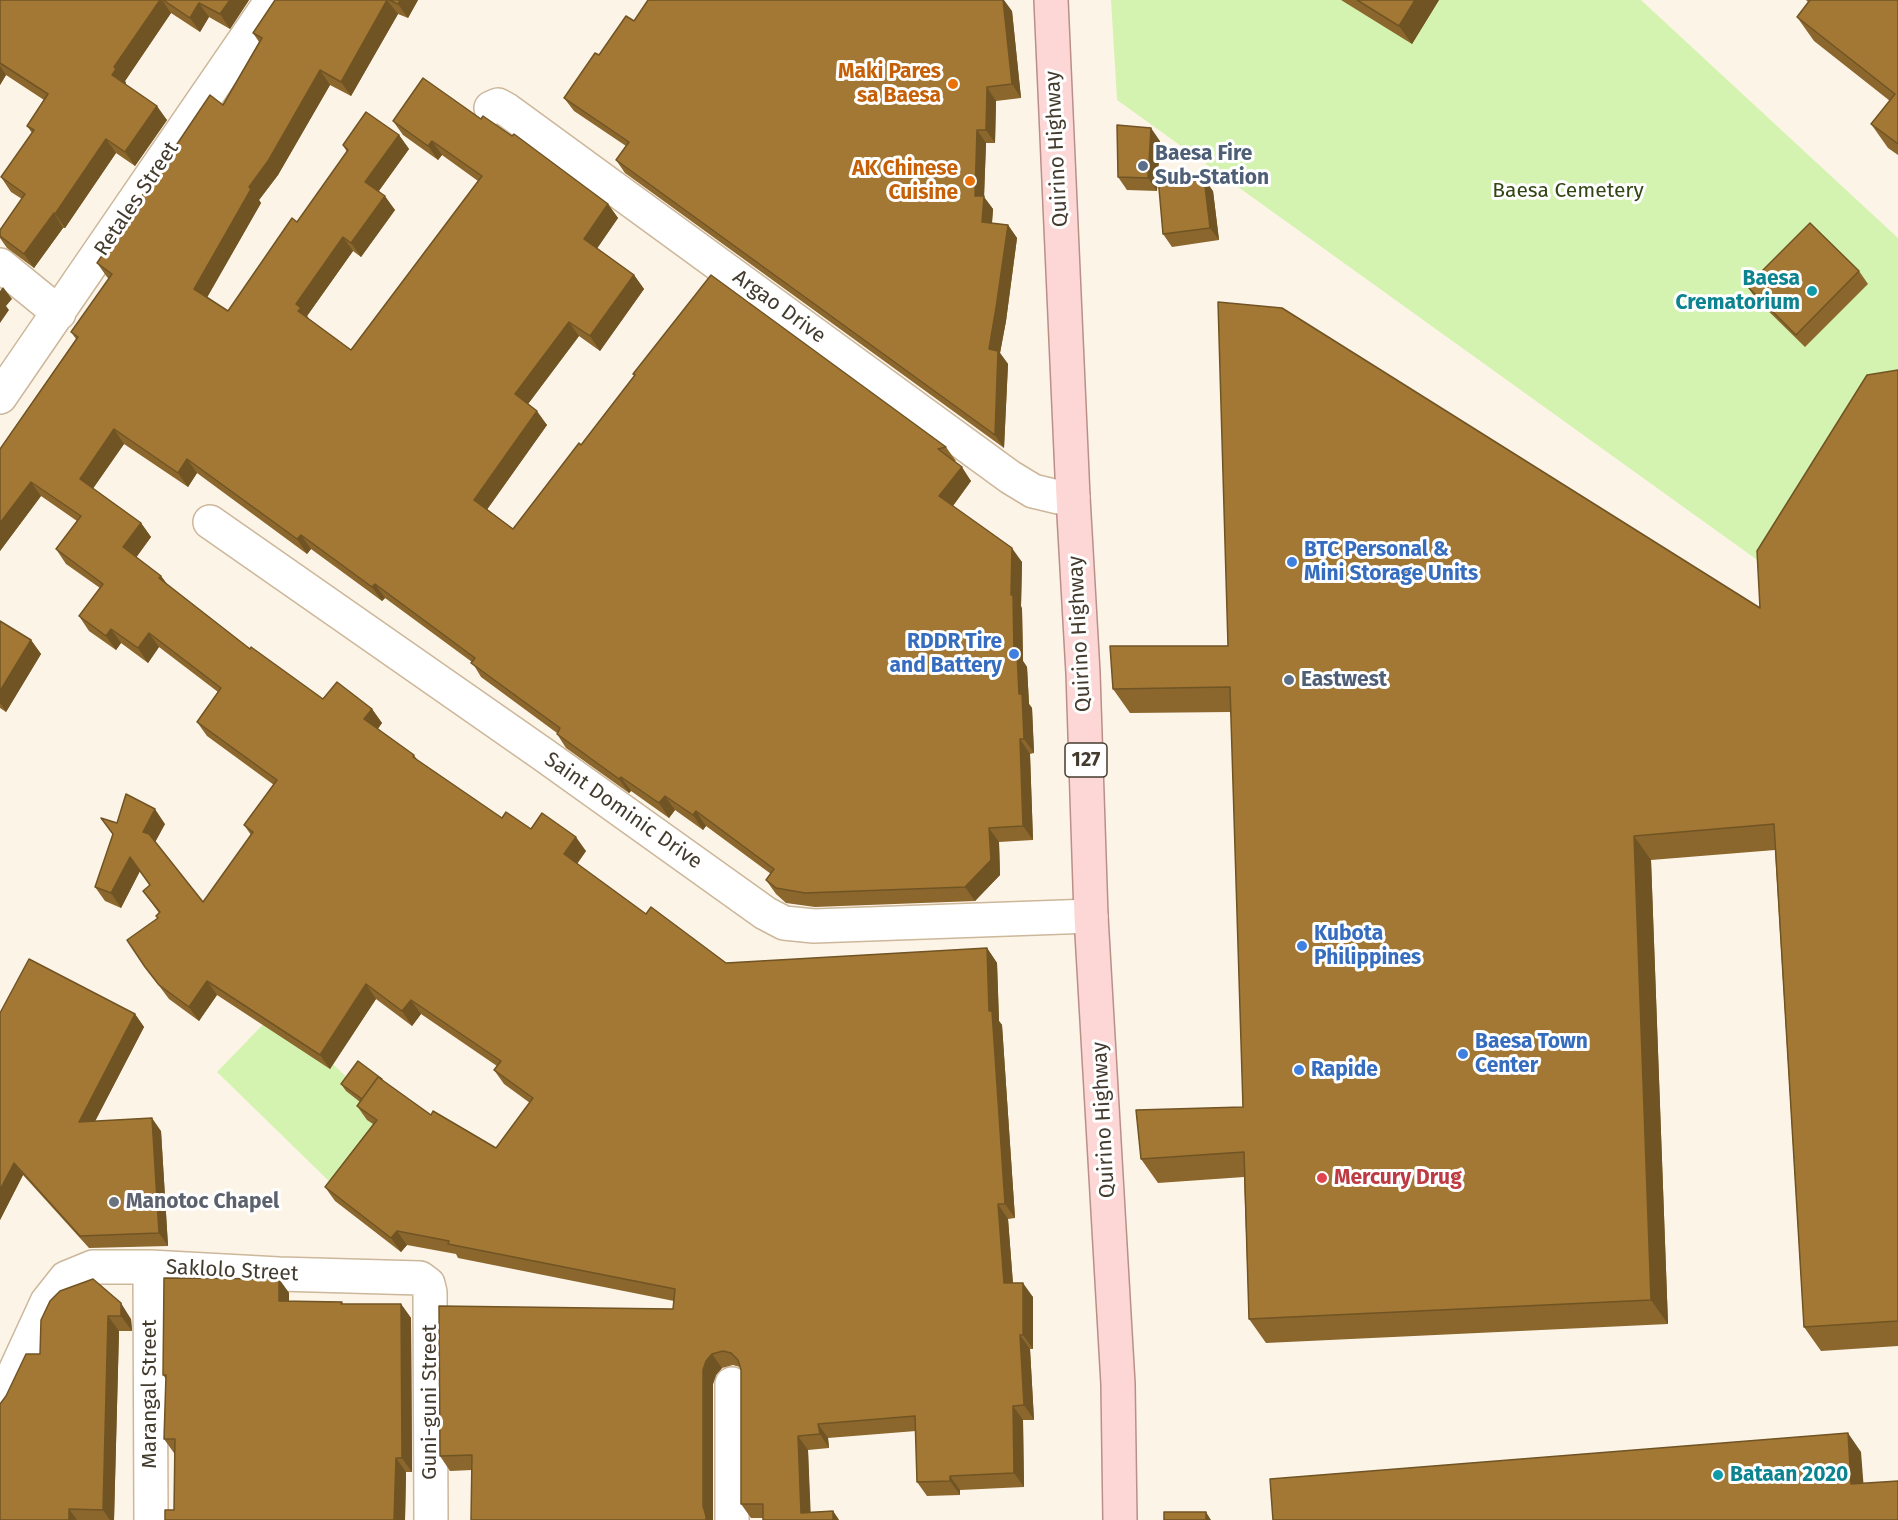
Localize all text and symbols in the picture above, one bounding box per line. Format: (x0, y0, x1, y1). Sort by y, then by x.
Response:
place label: Maki Pares sa Baesa (838, 59, 941, 109)
street label: Quirino Highway (1040, 70, 1074, 228)
marker: Maki Pares sa Baesa (946, 77, 960, 91)
street label: Retales Street (90, 137, 184, 261)
place label: Baesa Fire Sub-Station (1155, 141, 1269, 191)
place label: AK Chinese Cuisine (852, 156, 958, 206)
marker: Baesa Fire Sub-Station (1136, 159, 1150, 173)
marker: AK Chinese Cuisine (963, 174, 977, 188)
park label: Baesa Cemetery (1492, 178, 1644, 204)
street label: Argao Drive (728, 265, 830, 349)
place label: Baesa Crematorium (1675, 266, 1800, 316)
marker: Baesa Crematorium (1805, 284, 1819, 298)
place label: BTC Personal & Mini Storage Units (1304, 537, 1478, 587)
street label: Quirino Highway (1063, 555, 1097, 713)
marker: BTC Personal & Mini Storage Units (1285, 555, 1299, 569)
place label: RDDR Tire and Battery (890, 629, 1002, 679)
marker: RDDR Tire and Battery (1007, 647, 1021, 661)
place label: Eastwest (1301, 667, 1387, 693)
marker: Eastwest (1282, 673, 1296, 687)
road number: 127 (1065, 743, 1107, 777)
street label: Saint Dominic Drive (539, 747, 707, 875)
place label: Kubota Philippines (1314, 921, 1421, 971)
marker: Kubota Philippines (1295, 939, 1309, 953)
place label: Baesa Town Center (1475, 1029, 1588, 1079)
street label: Quirino Highway (1087, 1041, 1121, 1199)
marker: Baesa Town Center (1456, 1047, 1470, 1061)
place label: Rapide (1311, 1057, 1378, 1083)
marker: Rapide (1292, 1063, 1306, 1077)
place label: Mercury Drug (1334, 1165, 1462, 1191)
marker: Mercury Drug (1315, 1171, 1329, 1185)
place label: Manotoc Chapel (126, 1189, 279, 1215)
marker: Manotoc Chapel (107, 1195, 121, 1209)
street label: Saklolo Street (165, 1255, 299, 1287)
street label: Marangal Street (137, 1319, 163, 1469)
street label: Guni-guni Street (417, 1324, 443, 1480)
place label: Bataan 2020 (1730, 1462, 1848, 1488)
marker: Bataan 2020 (1711, 1468, 1725, 1482)

